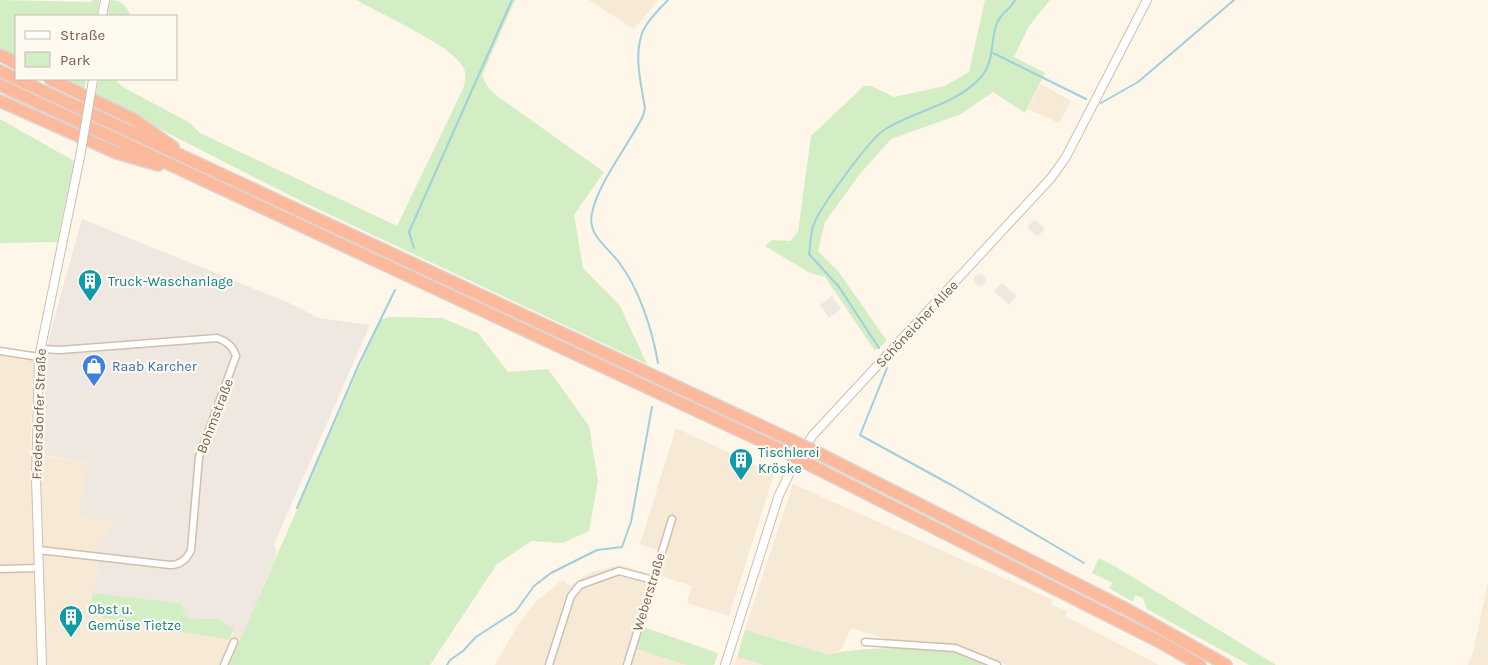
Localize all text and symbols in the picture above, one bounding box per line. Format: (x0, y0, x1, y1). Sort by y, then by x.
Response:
legend (15, 15, 178, 80)
text: Straße (60, 26, 105, 44)
text: Park (60, 51, 90, 69)
building icon: Truck-Waschanlage (77, 268, 103, 302)
place label: Truck-Waschanlage (108, 273, 233, 290)
street label: Schöneicher Allee (872, 277, 962, 371)
street label: Fredersdorfer Straße (28, 348, 50, 480)
shop icon: Raab Karcher (81, 353, 107, 387)
place label: Raab Karcher (112, 358, 198, 375)
street label: Bohmstraße (193, 376, 237, 456)
place label: Tischlerei Kröske (758, 444, 820, 477)
building icon: Tischlerei Kröske (728, 447, 754, 481)
street label: Weberstraße (629, 551, 669, 633)
place label: Obst u. Gemüse Tietze (88, 601, 181, 634)
building icon: Obst u. Gemüse Tietze (58, 604, 84, 638)

